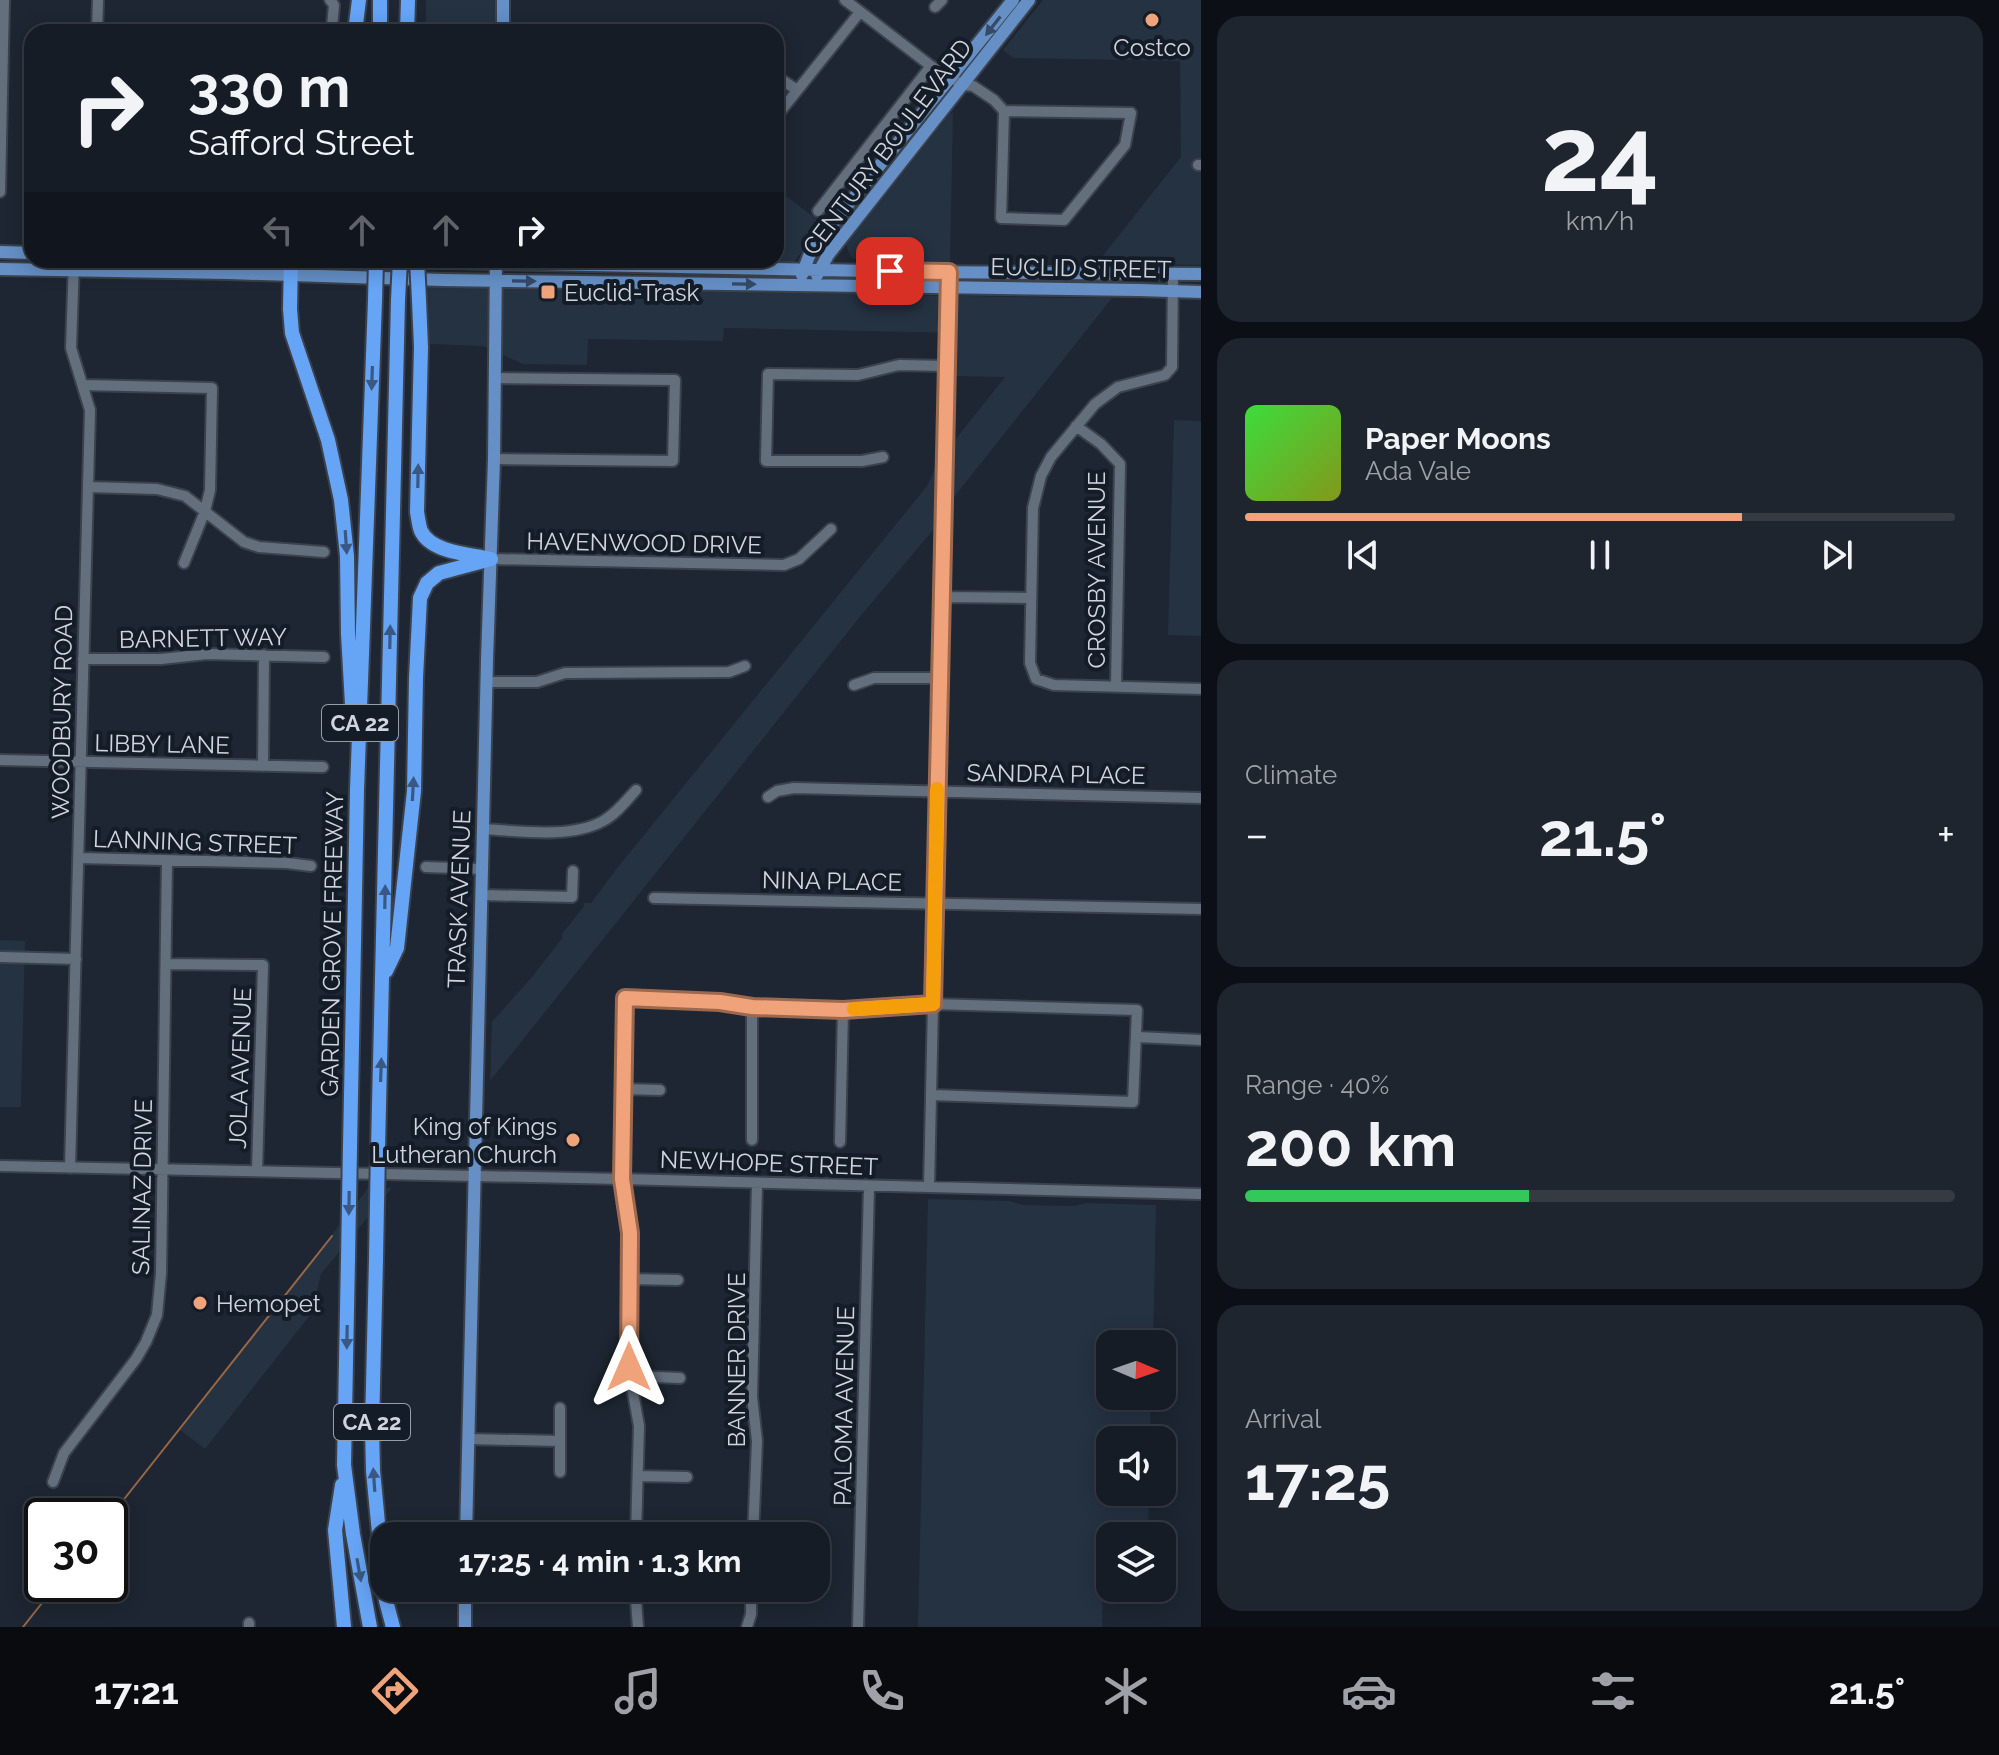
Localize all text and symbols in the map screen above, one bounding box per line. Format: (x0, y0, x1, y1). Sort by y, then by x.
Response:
marker: Costco (1143, 11, 1161, 29)
one-way arrow (985, 16, 1001, 36)
street label: CENTURY BOULEVARD (796, 33, 978, 261)
place label: Costco (1113, 33, 1191, 62)
text: 330 m (188, 54, 350, 120)
icon: right (56, 56, 160, 160)
text: 24 (1541, 93, 1659, 215)
text: Safford Street (188, 121, 415, 163)
text: km/h (1566, 206, 1634, 236)
icon: left (256, 208, 300, 252)
icon: ahead (340, 208, 384, 252)
icon: ahead (424, 208, 468, 252)
icon: right (508, 208, 552, 252)
pin (856, 237, 924, 305)
icon: arrive (868, 249, 912, 293)
street label: EUCLID STREET (990, 252, 1172, 284)
one-way arrow (512, 275, 537, 287)
place label: Euclid-Trask (564, 278, 700, 307)
one-way arrow (732, 278, 757, 291)
marker: Euclid-Trask (539, 283, 557, 301)
one-way arrow (365, 366, 378, 391)
text: Paper Moons (1365, 421, 1551, 456)
text: Ada Vale (1365, 456, 1471, 486)
one-way arrow (412, 463, 425, 488)
street label: CROSBY AVENUE (1082, 471, 1111, 669)
street label: HAVENWOOD DRIVE (526, 526, 762, 560)
one-way arrow (339, 530, 352, 555)
icon: previous (1341, 533, 1385, 577)
icon: pause (1578, 533, 1622, 577)
icon: next (1815, 533, 1859, 577)
street label: WOODBURY ROAD (46, 605, 78, 819)
street label: BARNETT WAY (119, 622, 288, 654)
one-way arrow (384, 624, 397, 649)
road number: CA 22 (322, 705, 398, 741)
street label: LIBBY LANE (94, 728, 230, 760)
street label: SANDRA PLACE (966, 758, 1146, 790)
text: Climate (1245, 760, 1337, 790)
one-way arrow (407, 776, 420, 801)
street label: GARDEN GROVE FREEWAY (315, 791, 349, 1097)
text: 21.5° (1539, 800, 1666, 870)
street label: TRASK AVENUE (441, 809, 477, 989)
text: − (1245, 809, 1269, 860)
text: + (1937, 809, 1955, 860)
street label: LANNING STREET (93, 824, 298, 860)
street label: NINA PLACE (762, 865, 902, 897)
one-way arrow (379, 884, 392, 909)
street label: JOLA AVENUE (223, 987, 257, 1149)
one-way arrow (374, 1057, 387, 1082)
text: Range · 40% (1245, 1070, 1389, 1100)
street label: SALINAZ DRIVE (126, 1099, 158, 1275)
text: 200 km (1245, 1110, 1456, 1180)
place label: King of Kings Lutheran Church (371, 1112, 557, 1169)
marker: King of Kings Lutheran Church (564, 1131, 582, 1149)
street label: NEWHOPE STREET (659, 1145, 879, 1181)
one-way arrow (343, 1191, 356, 1216)
street label: BANNER DRIVE (722, 1272, 751, 1448)
place label: Hemopet (216, 1289, 321, 1318)
marker: Hemopet (191, 1294, 209, 1312)
street label: PALOMA AVENUE (828, 1306, 860, 1506)
one-way arrow (340, 1325, 353, 1350)
position arrow (587, 1325, 671, 1409)
north arrow (1096, 1330, 1176, 1410)
map controls (1096, 1330, 1176, 1602)
road number: CA 22 (334, 1404, 410, 1440)
text: Arrival (1245, 1404, 1321, 1434)
button: sound (1096, 1426, 1176, 1506)
text: 17:25 (1245, 1444, 1390, 1514)
one-way arrow (367, 1467, 380, 1492)
speed limit sign: 30 (24, 1498, 128, 1602)
button: layers (1096, 1522, 1176, 1602)
text: 17:25 · 4 min · 1.3 km (458, 1544, 742, 1579)
one-way arrow (354, 1558, 366, 1583)
icon: directions (367, 1663, 423, 1719)
icon: music (610, 1663, 666, 1719)
icon: phone (854, 1663, 910, 1719)
icon: climate (1098, 1663, 1154, 1719)
icon: car (1341, 1663, 1397, 1719)
icon: filters (1585, 1663, 1641, 1719)
text: 17:21 (94, 1670, 179, 1712)
text: 21.5° (1829, 1670, 1905, 1712)

